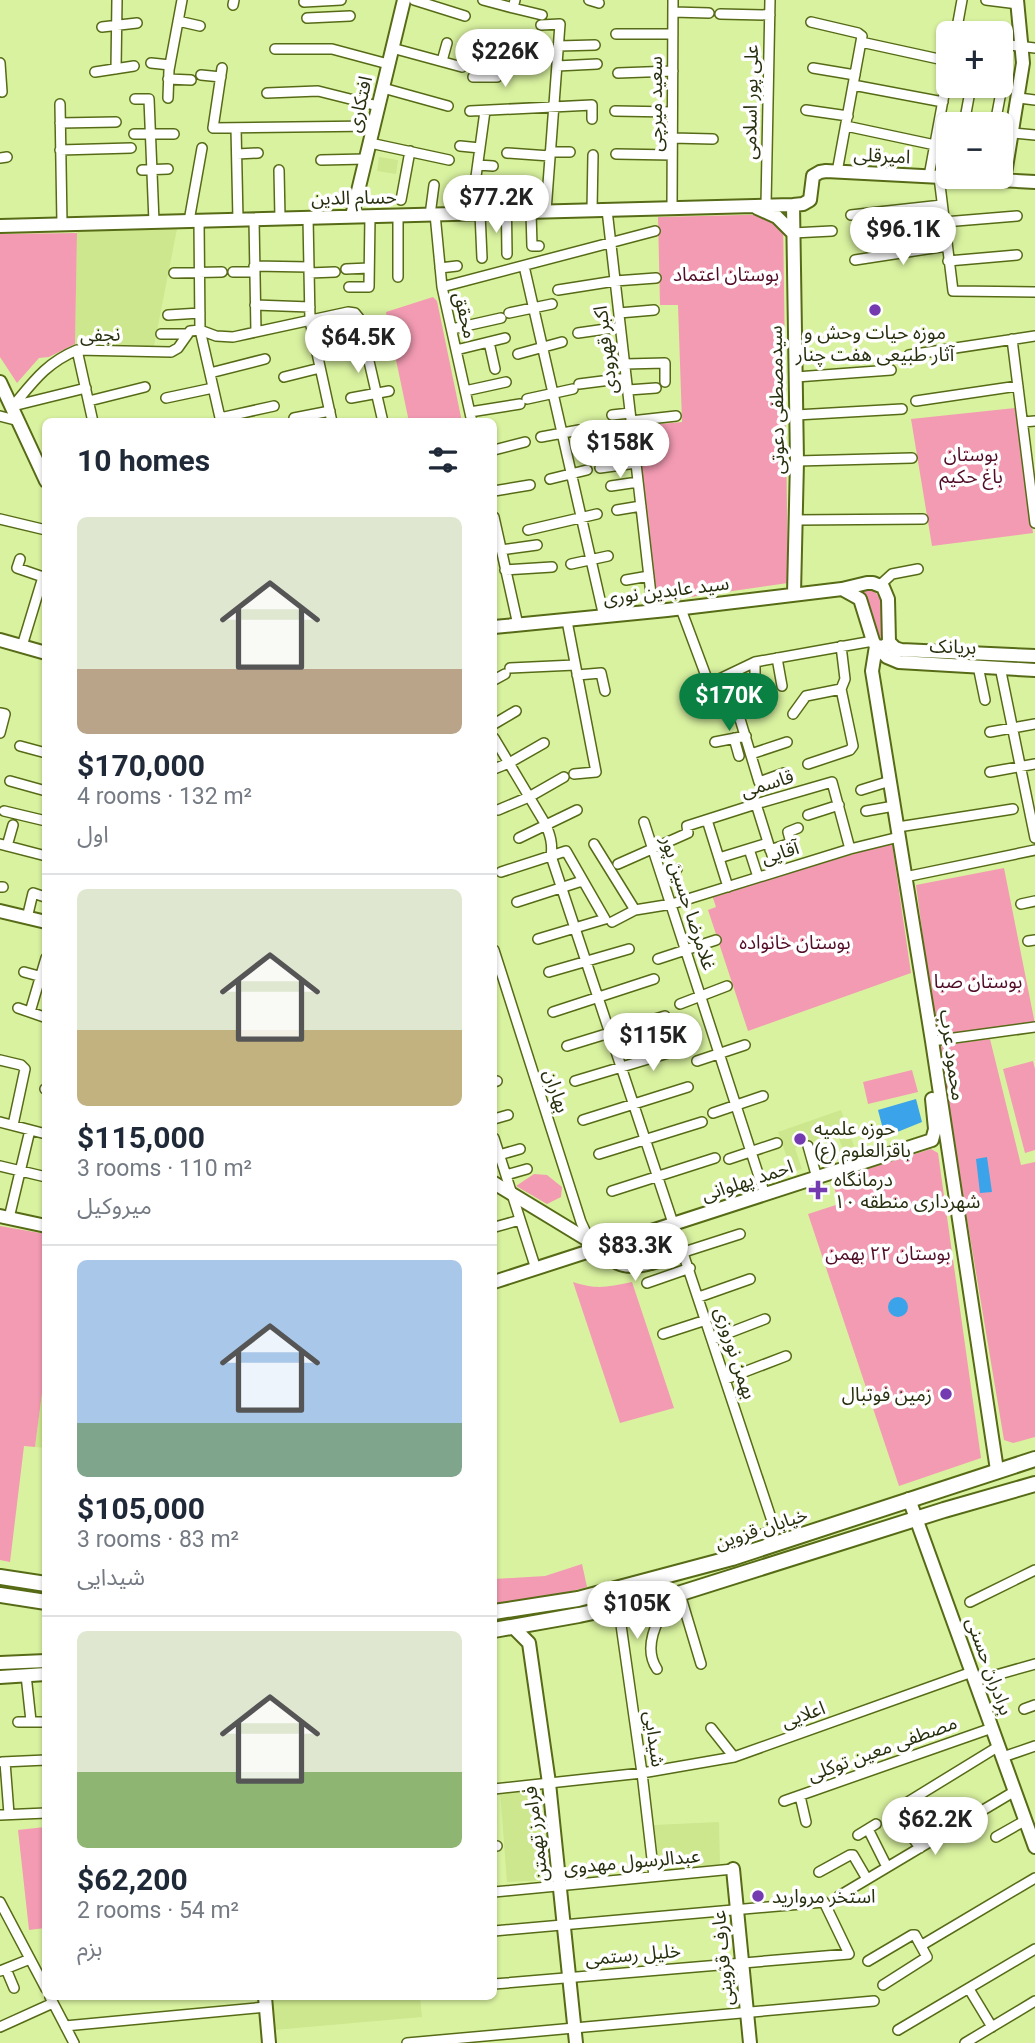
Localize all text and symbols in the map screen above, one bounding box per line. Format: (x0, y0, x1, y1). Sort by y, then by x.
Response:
map controls (936, 21, 1013, 189)
button: + (936, 21, 1013, 98)
pin: $226K (456, 29, 554, 89)
text: $226K (471, 38, 539, 65)
street label: علی پور اسلامی (738, 44, 764, 160)
street label: سعید میرچی (644, 56, 668, 152)
street label: افتکاری (342, 74, 377, 134)
button: − (936, 112, 1013, 189)
street label: امیرقلی (853, 143, 911, 168)
pin: $77.2K (439, 176, 553, 235)
text: $77.2K (459, 184, 533, 211)
street label: حسام الدین (311, 185, 397, 213)
pin: $96.1K (846, 208, 960, 267)
text: $96.1K (866, 216, 940, 243)
park label: بوستان اعتماد (673, 263, 779, 286)
street label: محقق (449, 290, 482, 341)
marker: موزه حیات وحش و آثار طبیعی هفت چنار (867, 302, 883, 318)
street label: اکبر قهرودی (589, 304, 622, 395)
pin: $64.5K (301, 316, 415, 375)
place label: موزه حیات وحش و آثار طبیعی هفت چنار (795, 321, 956, 367)
street label: نجفی (79, 322, 121, 347)
text: $64.5K (321, 324, 395, 351)
street label: سیدمصطفی دعوتی (764, 325, 789, 475)
pin: $158K (571, 420, 669, 480)
text: $158K (586, 429, 654, 456)
icon: filters (424, 441, 462, 479)
text: 10 homes (77, 443, 210, 478)
park label: بوستان باغ حکیم (939, 443, 1003, 491)
icon: home (207, 562, 333, 688)
street label: سید عابدین نوری (602, 571, 730, 610)
street label: بریانک (929, 634, 977, 659)
pin: $170K (680, 674, 778, 733)
text: $170K (695, 682, 763, 709)
text: $170,000 (77, 748, 205, 783)
street label: قاسمی (738, 765, 796, 802)
text: 4 rooms · 132 m² (77, 783, 252, 810)
text: اول (77, 821, 109, 848)
street label: غلامرضا حسین پور (655, 832, 721, 974)
street label: آقایی (759, 835, 803, 869)
park label: بوستان خانواده (739, 931, 851, 954)
icon: home (207, 934, 333, 1060)
park label: بوستان صبا (934, 970, 1022, 993)
street label: محمود عرب (935, 1008, 970, 1102)
pin: $115K (604, 1014, 702, 1073)
text: $115K (619, 1022, 687, 1049)
street label: بهاران (539, 1067, 574, 1116)
place label: حوزه علمیه باقرالعلوم (ع) (814, 1117, 911, 1165)
text: $115,000 (77, 1120, 205, 1155)
marker: حوزه علمیه باقرالعلوم (ع) (792, 1131, 808, 1147)
text: 3 rooms · 110 m² (77, 1155, 252, 1182)
street label: احمد پهلوانی (698, 1155, 796, 1207)
place label: درمانگاه شهرداری منطقه ۱۰ (834, 1168, 980, 1213)
marker: درمانگاه شهرداری منطقه ۱۰ (808, 1180, 828, 1200)
text: میروکیل (77, 1193, 152, 1220)
pin: $83.3K (578, 1224, 692, 1283)
text: $83.3K (598, 1232, 672, 1259)
park label: بوستان ۲۲ بهمن (825, 1242, 951, 1265)
street label: بهمن نوروزی (710, 1304, 761, 1402)
icon: home (207, 1305, 333, 1431)
place label: زمین فوتبال (842, 1383, 932, 1406)
marker: زمین فوتبال (938, 1386, 954, 1402)
text: $105,000 (77, 1491, 205, 1526)
street label: خیابان قزوین (712, 1503, 810, 1554)
text: 3 rooms · 83 m² (77, 1526, 239, 1553)
text: شیدایی (77, 1564, 145, 1591)
pin: $105K (588, 1582, 686, 1641)
text: $105K (603, 1590, 671, 1617)
street label: برادران حسنی (961, 1614, 1018, 1718)
icon: home (207, 1676, 333, 1802)
street label: اعلایی (778, 1696, 828, 1733)
street label: شیدایی (639, 1710, 670, 1769)
street label: مصطفی معین توکلی (804, 1711, 960, 1786)
street label: فرامرز تهمتن (518, 1785, 553, 1883)
pin: $62.2K (878, 1798, 992, 1857)
text: $62.2K (898, 1806, 972, 1833)
street label: عبدالرسول مهدوی (563, 1844, 701, 1879)
text: $62,200 (77, 1862, 188, 1897)
place label: استخر مروارید (772, 1885, 876, 1908)
marker: استخر مروارید (750, 1888, 766, 1904)
text: 2 rooms · 54 m² (77, 1897, 239, 1924)
street label: عارف قزوینی (707, 1909, 738, 2007)
text: بزم (77, 1935, 103, 1962)
street label: خلیل رستمی (584, 1939, 682, 1970)

